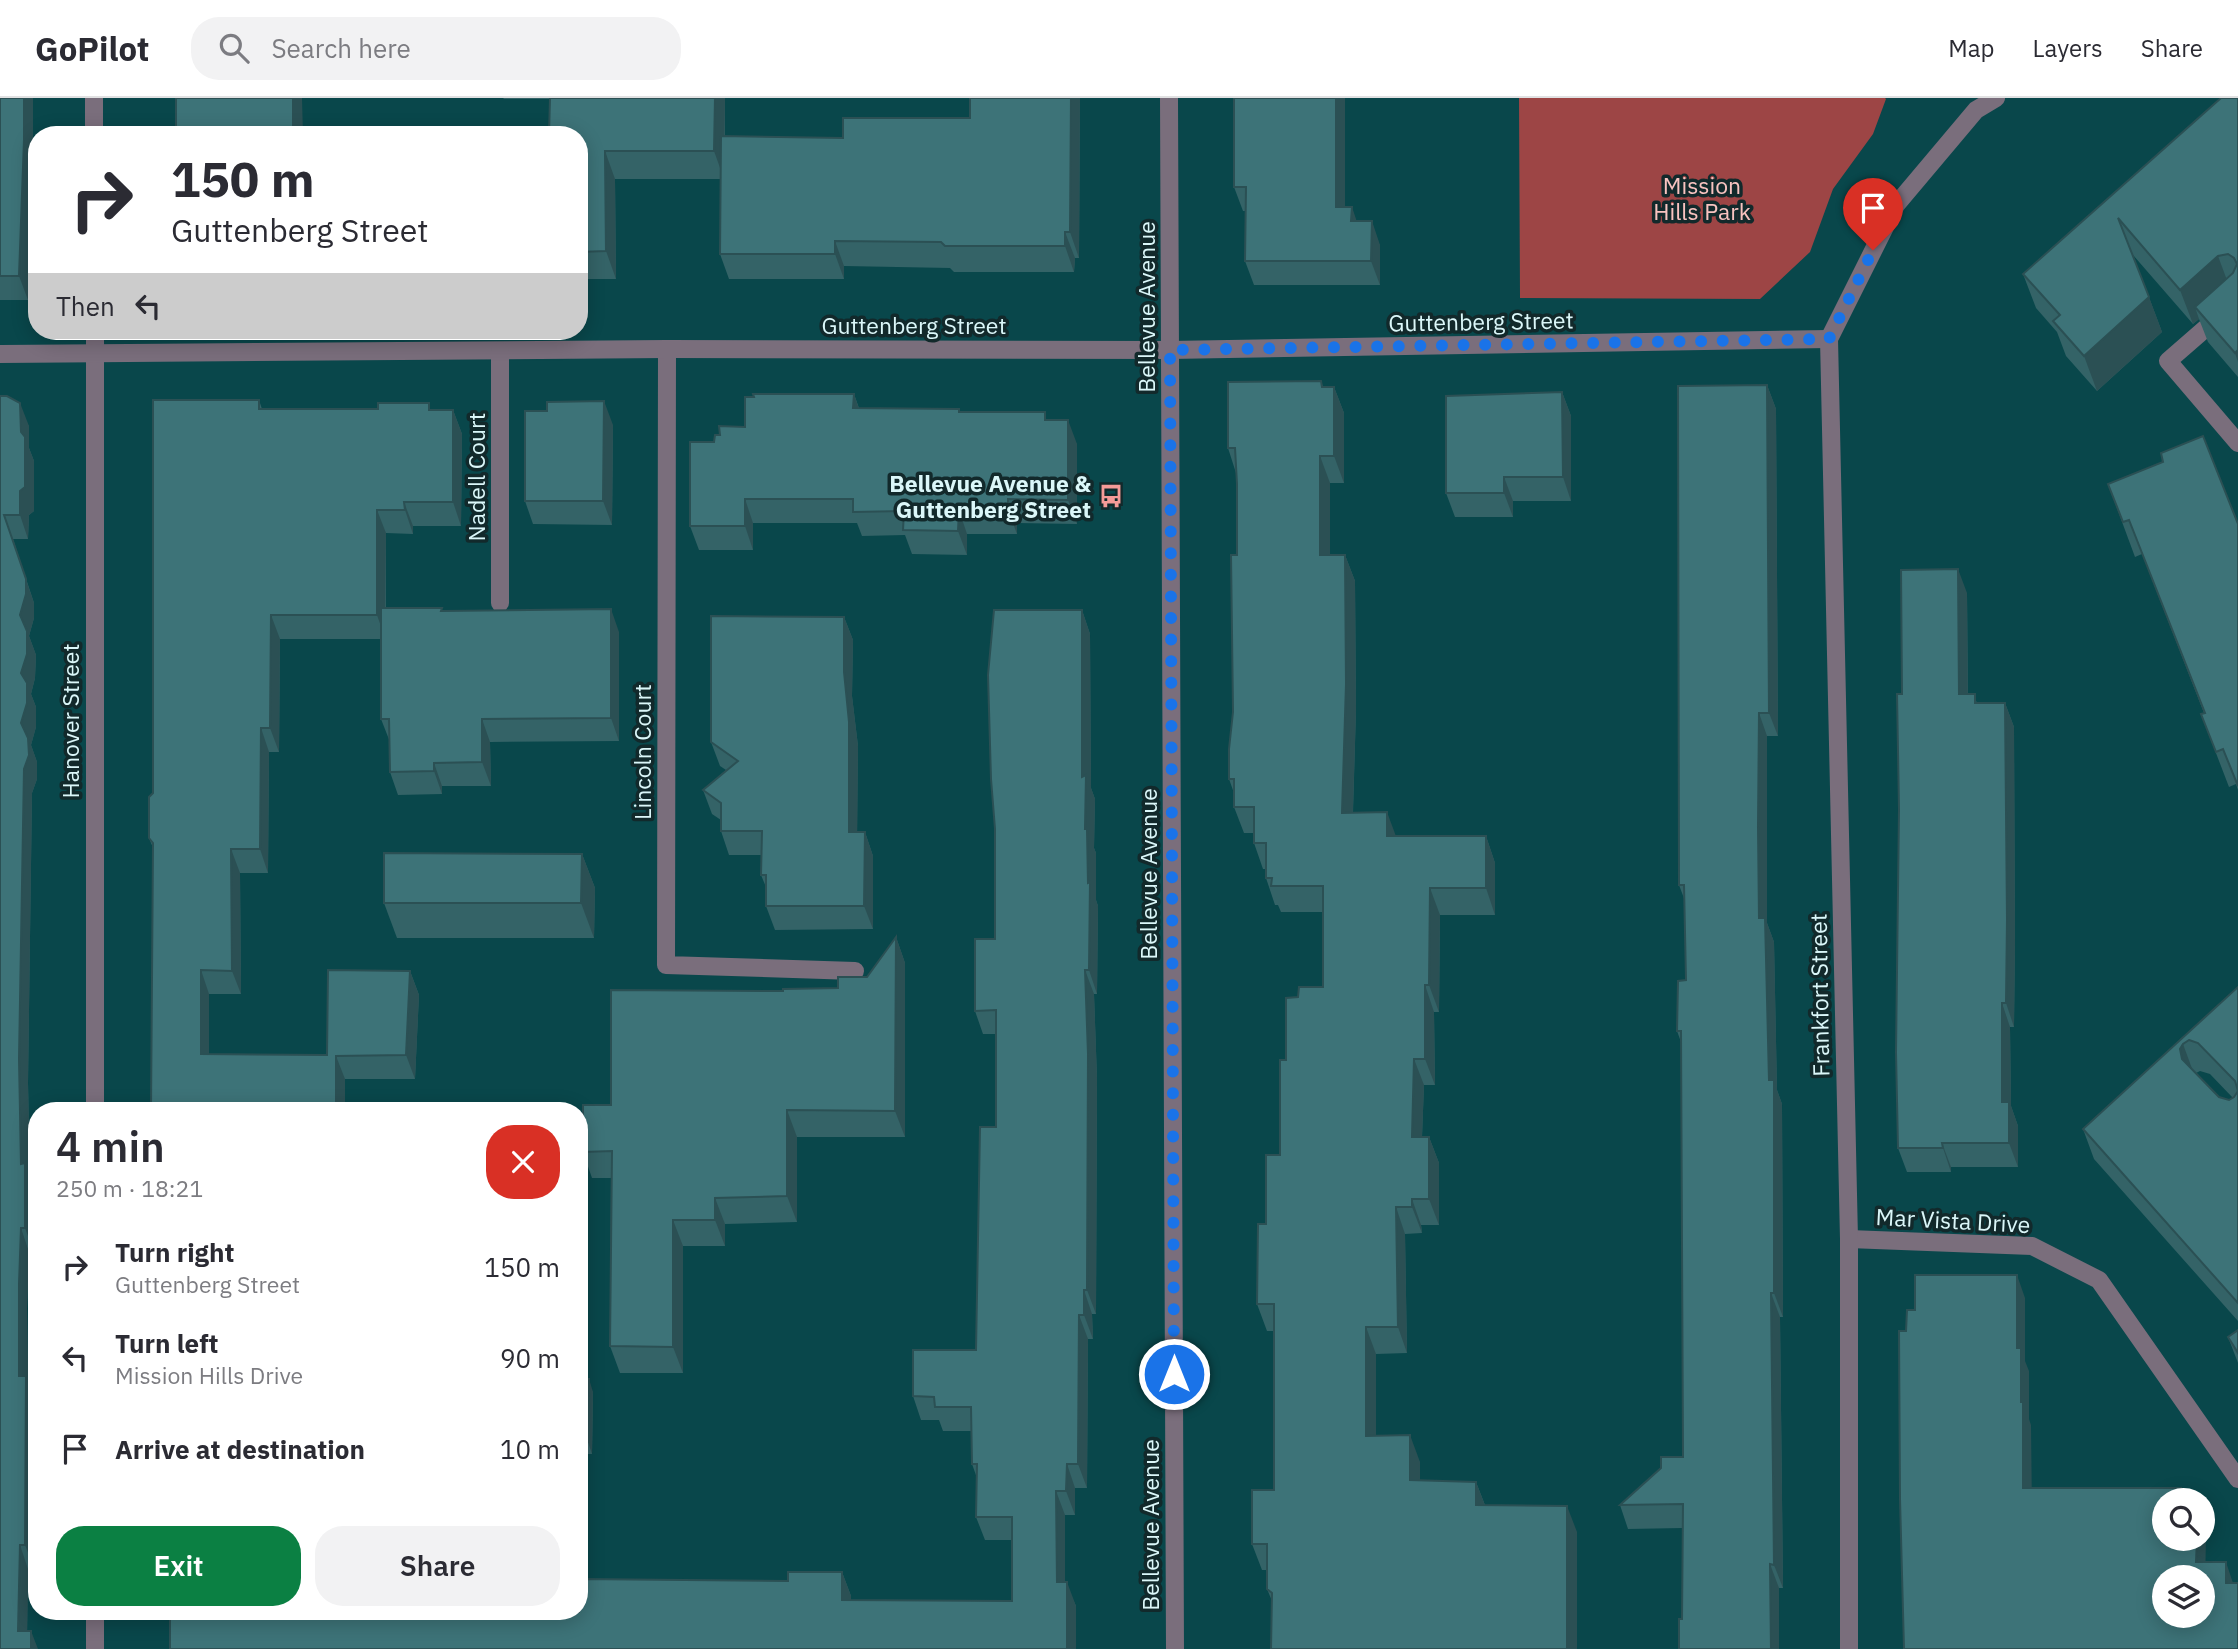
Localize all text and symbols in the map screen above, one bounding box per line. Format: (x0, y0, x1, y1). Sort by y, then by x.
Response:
search box (191, 17, 681, 80)
text: GoPilot (35, 27, 149, 70)
icon: search (215, 29, 253, 67)
text: Search here (271, 31, 411, 65)
text: Map (1948, 32, 1995, 64)
text: Layers (2033, 32, 2103, 64)
text: Share (2141, 32, 2203, 64)
text: 150 m (171, 147, 315, 210)
icon: right (56, 154, 147, 245)
park label: Mission Hills Park (1653, 170, 1751, 226)
pin (1843, 178, 1903, 250)
icon: arrive (1854, 189, 1892, 227)
text: Guttenberg Street (171, 209, 429, 251)
street label: Bellevue Avenue (1131, 221, 1161, 393)
icon: left (129, 287, 167, 325)
text: Then (56, 289, 115, 323)
street label: Guttenberg Street (1388, 304, 1574, 338)
street label: Guttenberg Street (821, 310, 1007, 340)
street label: Nadell Court (461, 412, 491, 542)
place label: Bellevue Avenue & Guttenberg Street (889, 468, 1091, 524)
bus stop icon: Bellevue Avenue & Guttenberg Street (1097, 482, 1125, 510)
street label: Hanover Street (55, 643, 85, 799)
street label: Lincoln Court (627, 684, 657, 820)
street label: Bellevue Avenue (1133, 788, 1163, 960)
street label: Frankfort Street (1803, 913, 1835, 1077)
text: 4 min (56, 1119, 165, 1174)
button: close (486, 1125, 560, 1199)
text: 250 m · 18:21 (56, 1173, 203, 1203)
street label: Mar Vista Drive (1875, 1201, 2031, 1239)
text: Turn right (115, 1235, 234, 1269)
icon: right (56, 1248, 94, 1286)
text: 150 m (484, 1250, 560, 1284)
text: Guttenberg Street (115, 1269, 300, 1299)
text: Turn left (115, 1326, 218, 1360)
position arrow (1137, 1337, 1211, 1411)
icon: left (56, 1339, 94, 1377)
text: 90 m (500, 1341, 560, 1375)
text: Mission Hills Drive (115, 1360, 303, 1390)
icon: arrive (56, 1430, 94, 1468)
text: Arrive at destination (115, 1432, 365, 1466)
text: 10 m (500, 1432, 560, 1466)
street label: Bellevue Avenue (1135, 1439, 1165, 1611)
map controls (2152, 1488, 2215, 1628)
button: search (2152, 1488, 2215, 1551)
button: Exit (56, 1526, 301, 1606)
button: Share (315, 1526, 560, 1606)
button: layers (2152, 1565, 2215, 1628)

